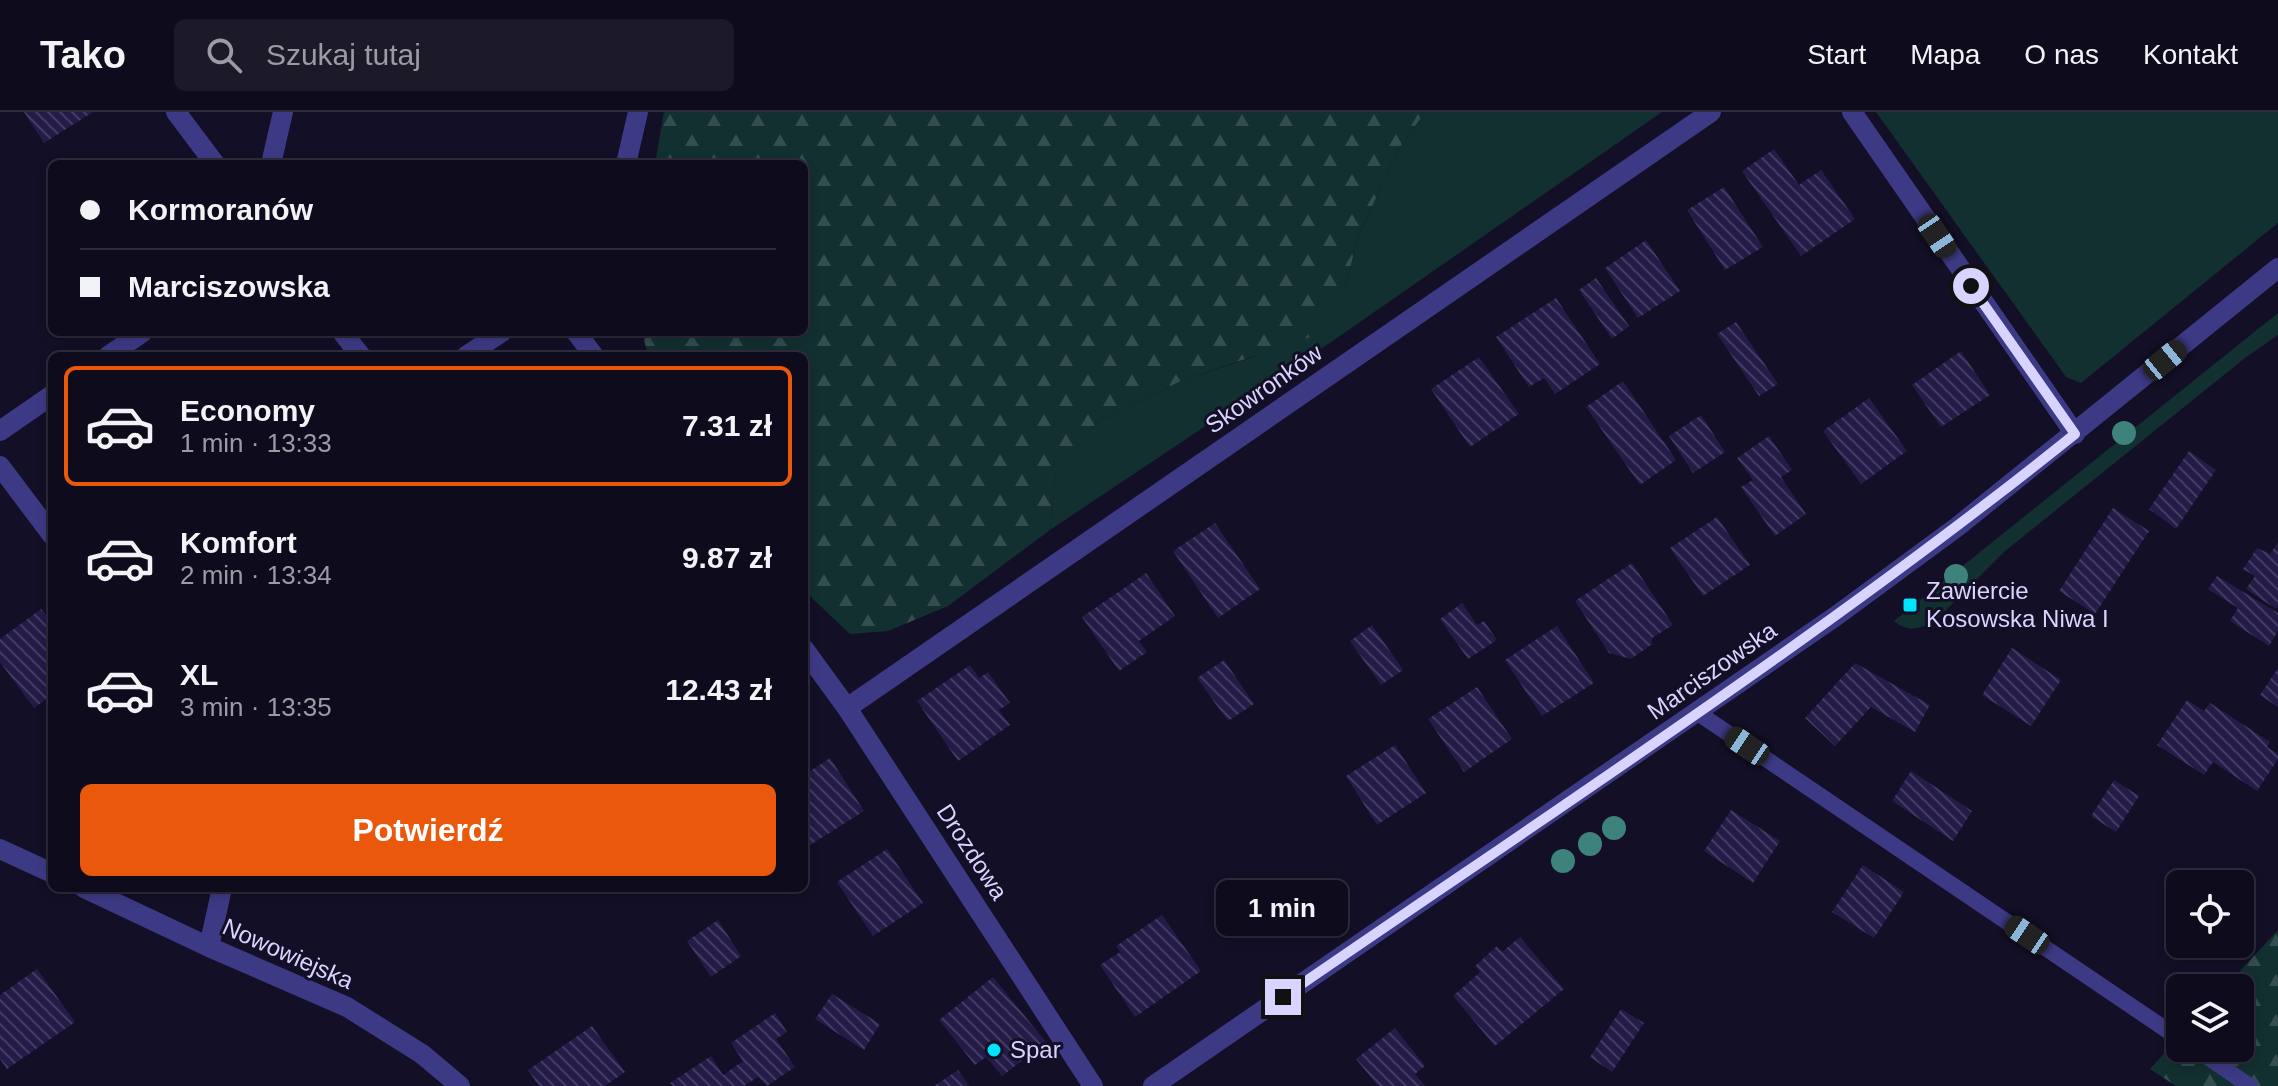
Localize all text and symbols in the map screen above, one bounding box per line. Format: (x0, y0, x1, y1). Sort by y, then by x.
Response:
search box (174, 19, 734, 91)
icon: search (202, 33, 246, 77)
text: Tako (40, 34, 126, 76)
text: Szukaj tutaj (266, 38, 421, 71)
text: Start (1807, 39, 1866, 70)
text: Mapa (1910, 39, 1980, 70)
text: O nas (2024, 39, 2099, 70)
text: Kontakt (2143, 39, 2238, 70)
text: Kormoranów (128, 193, 313, 226)
car (1914, 209, 1960, 263)
route start (1953, 268, 1989, 304)
text: Marciszowska (128, 270, 330, 303)
car (2139, 336, 2191, 384)
street label: Skowronków (1200, 338, 1328, 439)
icon: car (84, 390, 156, 462)
text: Economy (180, 394, 315, 427)
text: 7.31 zł (682, 409, 772, 442)
text: 1 min · 13:33 (180, 428, 332, 458)
icon: car (84, 522, 156, 594)
text: Komfort (180, 526, 297, 559)
text: 9.87 zł (682, 541, 772, 574)
text: 2 min · 13:34 (180, 560, 332, 590)
place label: Zawiercie Kosowska Niwa I (1926, 577, 2109, 632)
marker: Zawiercie Kosowska Niwa I (1901, 596, 1919, 614)
street label: Marciszowska (1642, 616, 1782, 725)
icon: car (84, 654, 156, 726)
text: XL (180, 658, 218, 691)
text: 12.43 zł (665, 673, 772, 706)
text: 3 min · 13:35 (180, 692, 332, 722)
car (1720, 723, 1774, 769)
button: Potwierdź (80, 784, 776, 876)
street label: Drozdowa (932, 799, 1014, 905)
map controls (2166, 870, 2254, 1062)
button: locate (2166, 870, 2254, 958)
callout: 1 min (1217, 881, 1349, 937)
text: 1 min (1248, 893, 1316, 923)
car (2000, 912, 2054, 958)
street label: Nowowiejska (219, 913, 358, 995)
button: layers (2166, 974, 2254, 1062)
route end (1265, 979, 1301, 1015)
place label: Spar (1010, 1036, 1061, 1063)
marker: Spar (985, 1041, 1003, 1059)

